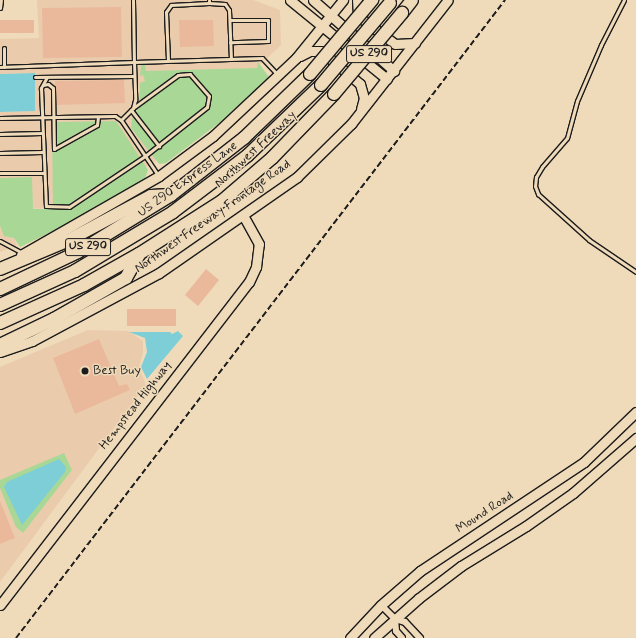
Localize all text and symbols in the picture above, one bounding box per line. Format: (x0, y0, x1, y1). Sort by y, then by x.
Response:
road number: US 290 (346, 44, 392, 64)
street label: Northwest Freeway (212, 108, 300, 192)
street label: US 290 Express Lane (135, 138, 241, 222)
street label: Northwest Freeway Frontage Road (132, 157, 294, 277)
road number: US 290 (65, 237, 111, 257)
street label: Hempstead Highway (96, 358, 176, 454)
place label: Best Buy (93, 363, 141, 379)
marker: Best Buy (80, 366, 90, 376)
street label: Mound Road (453, 489, 517, 537)

